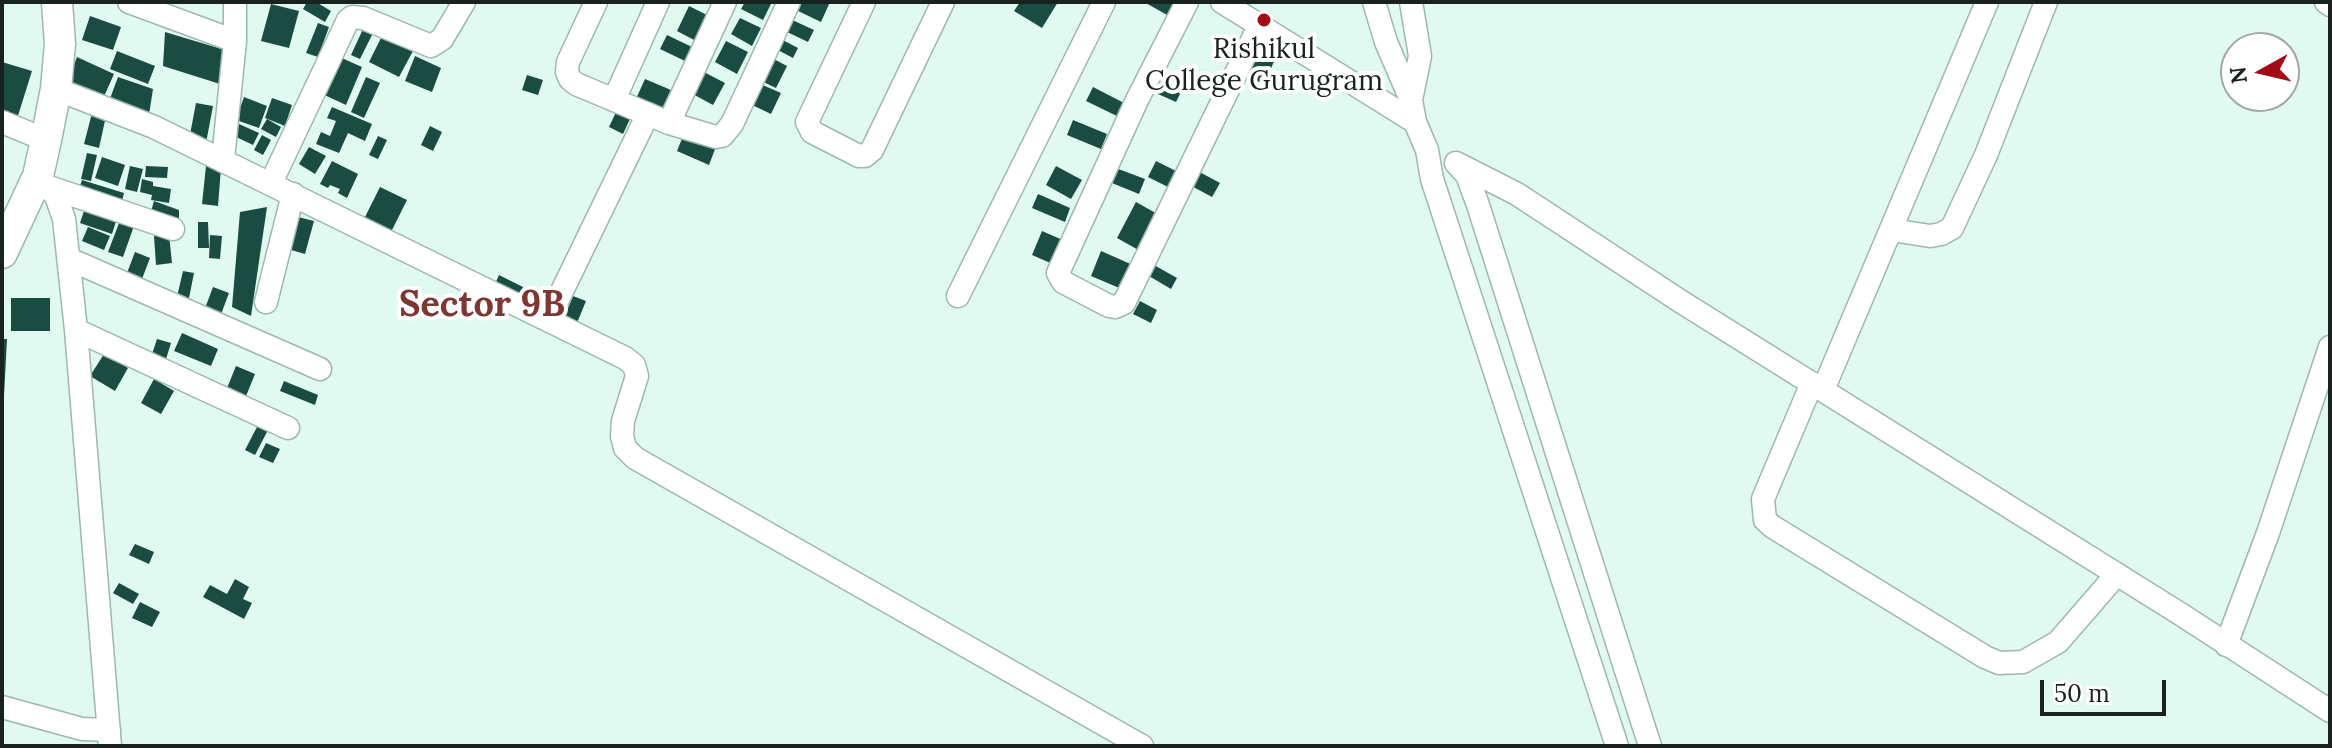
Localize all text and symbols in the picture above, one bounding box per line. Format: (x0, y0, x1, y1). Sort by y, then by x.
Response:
marker: Rishikul College Gurugram (1255, 11, 1273, 29)
north arrow (2220, 32, 2300, 112)
place label: Rishikul College Gurugram (1145, 33, 1383, 99)
text: N (2223, 65, 2253, 85)
district label: Sector 9B (399, 284, 565, 328)
scale bar (2044, 664, 2170, 714)
text: 50 m (2054, 678, 2110, 709)

